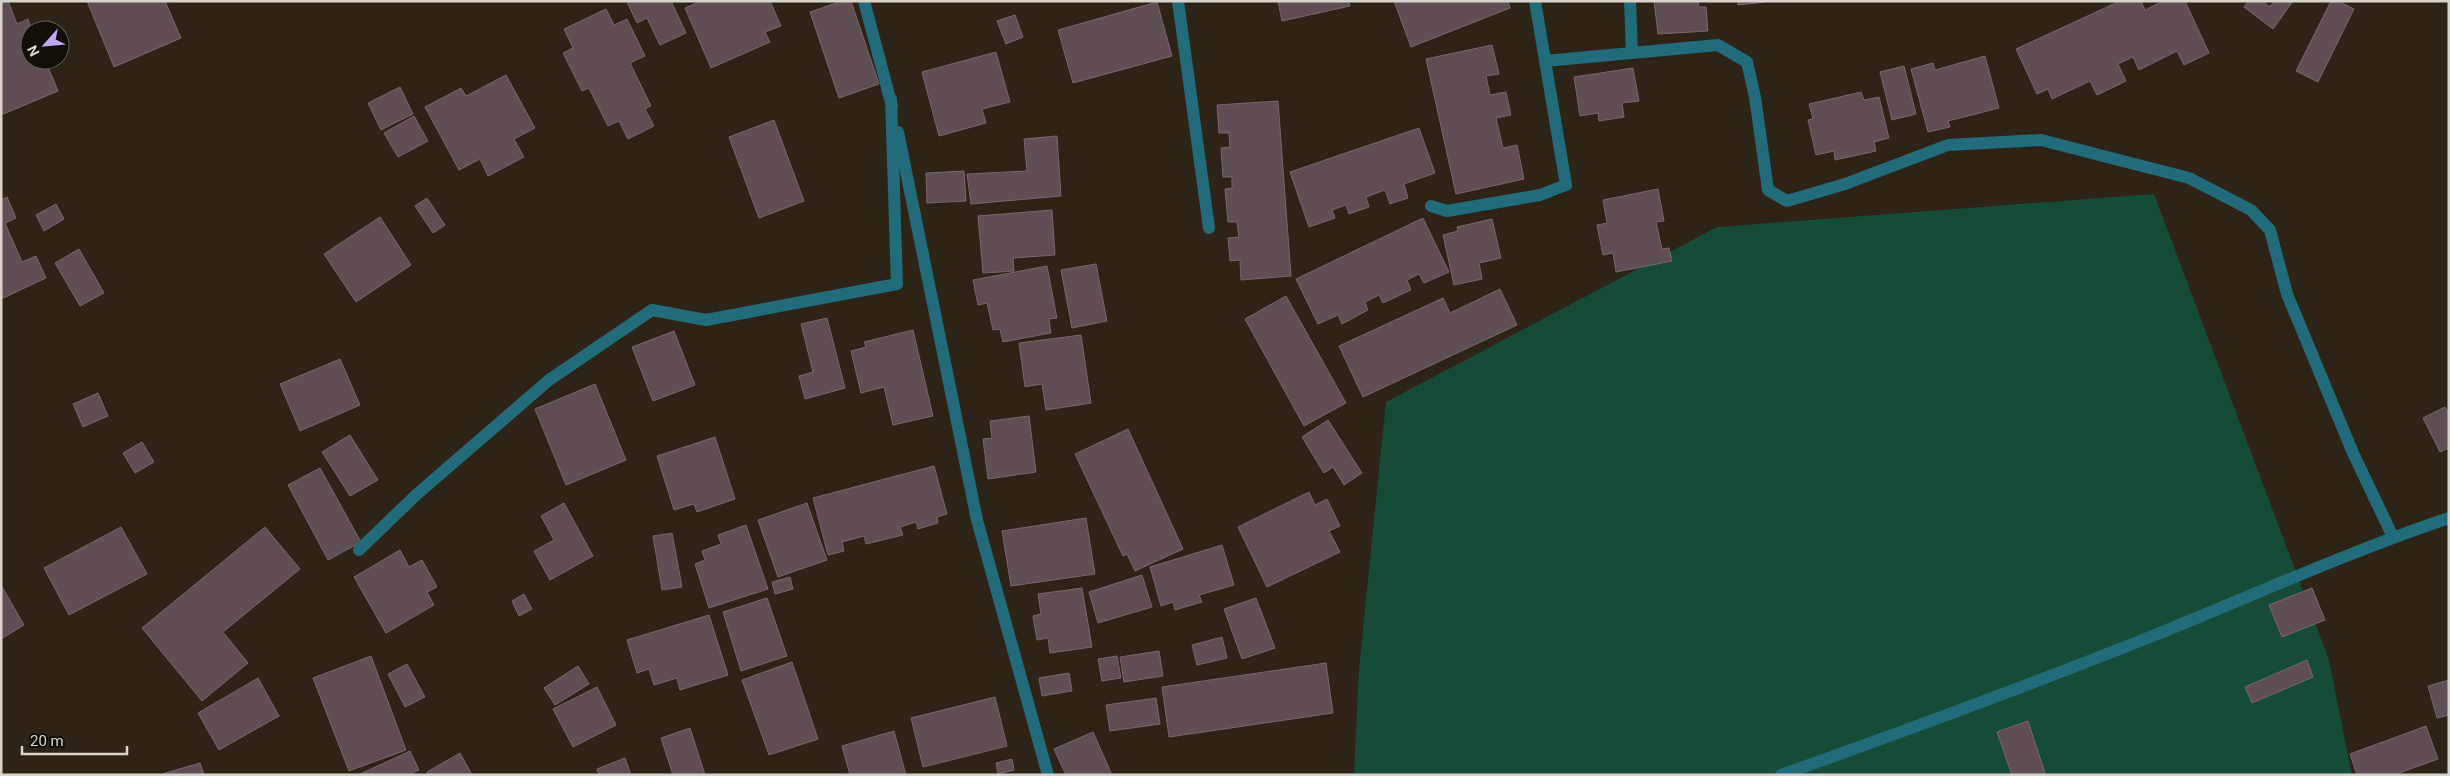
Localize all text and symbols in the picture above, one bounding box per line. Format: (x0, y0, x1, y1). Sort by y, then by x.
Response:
north arrow (20, 20, 70, 70)
text: N (24, 43, 43, 59)
scale bar (22, 724, 128, 756)
text: 20 m (30, 732, 64, 750)

